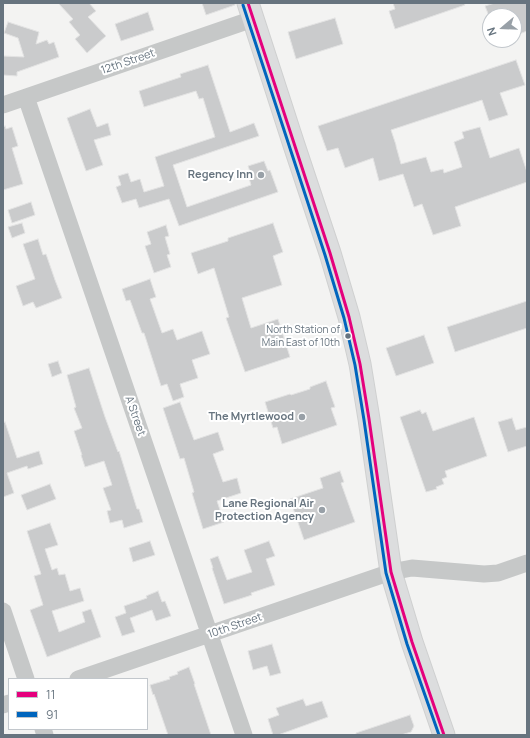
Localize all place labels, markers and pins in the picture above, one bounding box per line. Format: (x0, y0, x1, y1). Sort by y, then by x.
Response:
place label: Regency Inn (188, 168, 253, 182)
marker: Regency Inn (256, 170, 266, 180)
place label: North Station of Main East of 10th (262, 324, 340, 348)
marker: North Station of Main East of 10th (343, 331, 353, 341)
place label: The Myrtlewood (208, 410, 294, 424)
marker: The Myrtlewood (297, 412, 307, 422)
place label: Lane Regional Air Protection Agency (215, 497, 314, 523)
marker: Lane Regional Air Protection Agency (317, 505, 327, 515)

